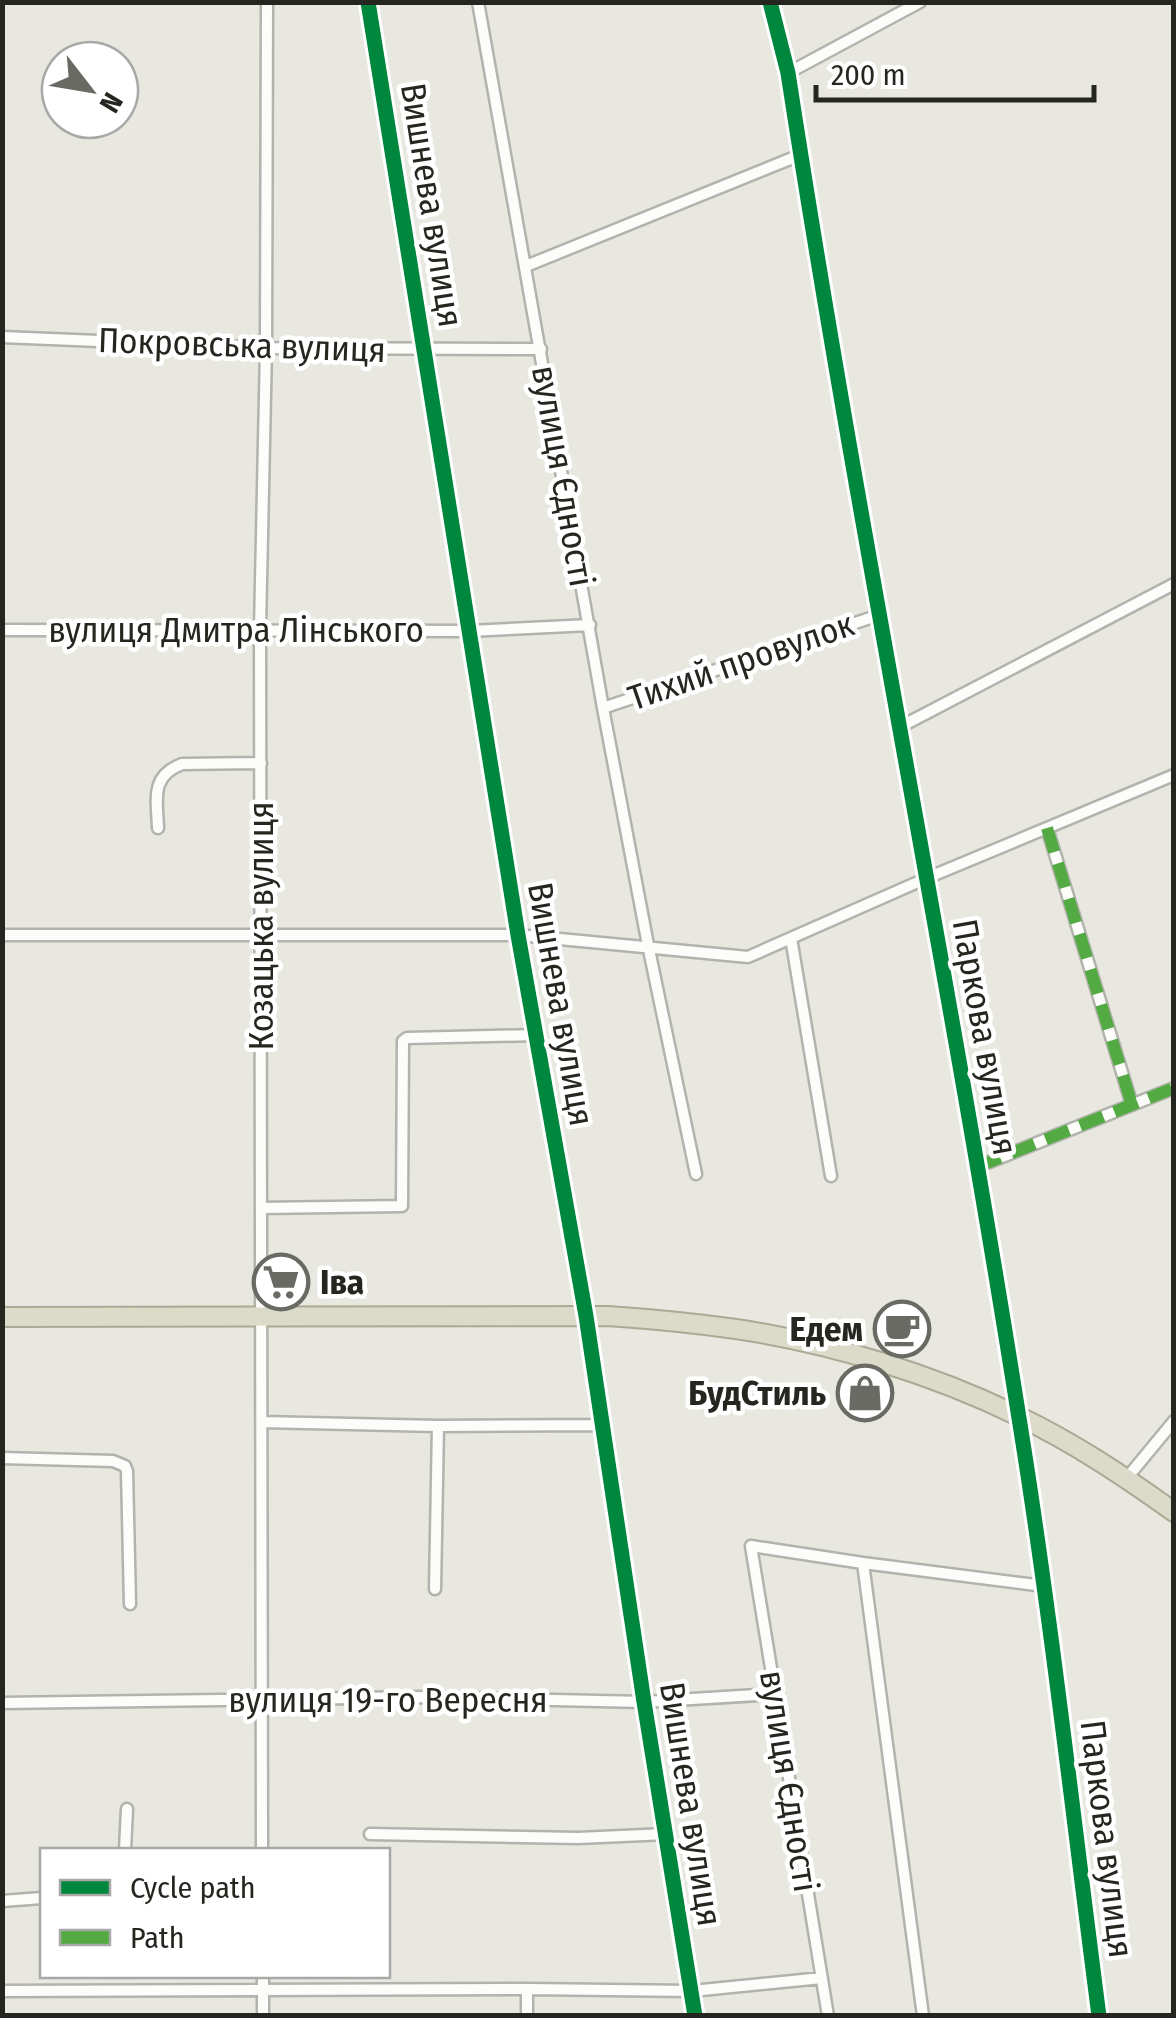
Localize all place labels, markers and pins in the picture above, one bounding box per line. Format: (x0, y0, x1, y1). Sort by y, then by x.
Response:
supermarket icon: Іва (251, 1252, 311, 1312)
place label: Іва (320, 1261, 364, 1303)
cafe icon: Едем (872, 1299, 932, 1359)
place label: Едем (790, 1308, 863, 1350)
shop icon: БудСтиль (835, 1363, 895, 1423)
place label: БудСтиль (688, 1372, 826, 1414)

